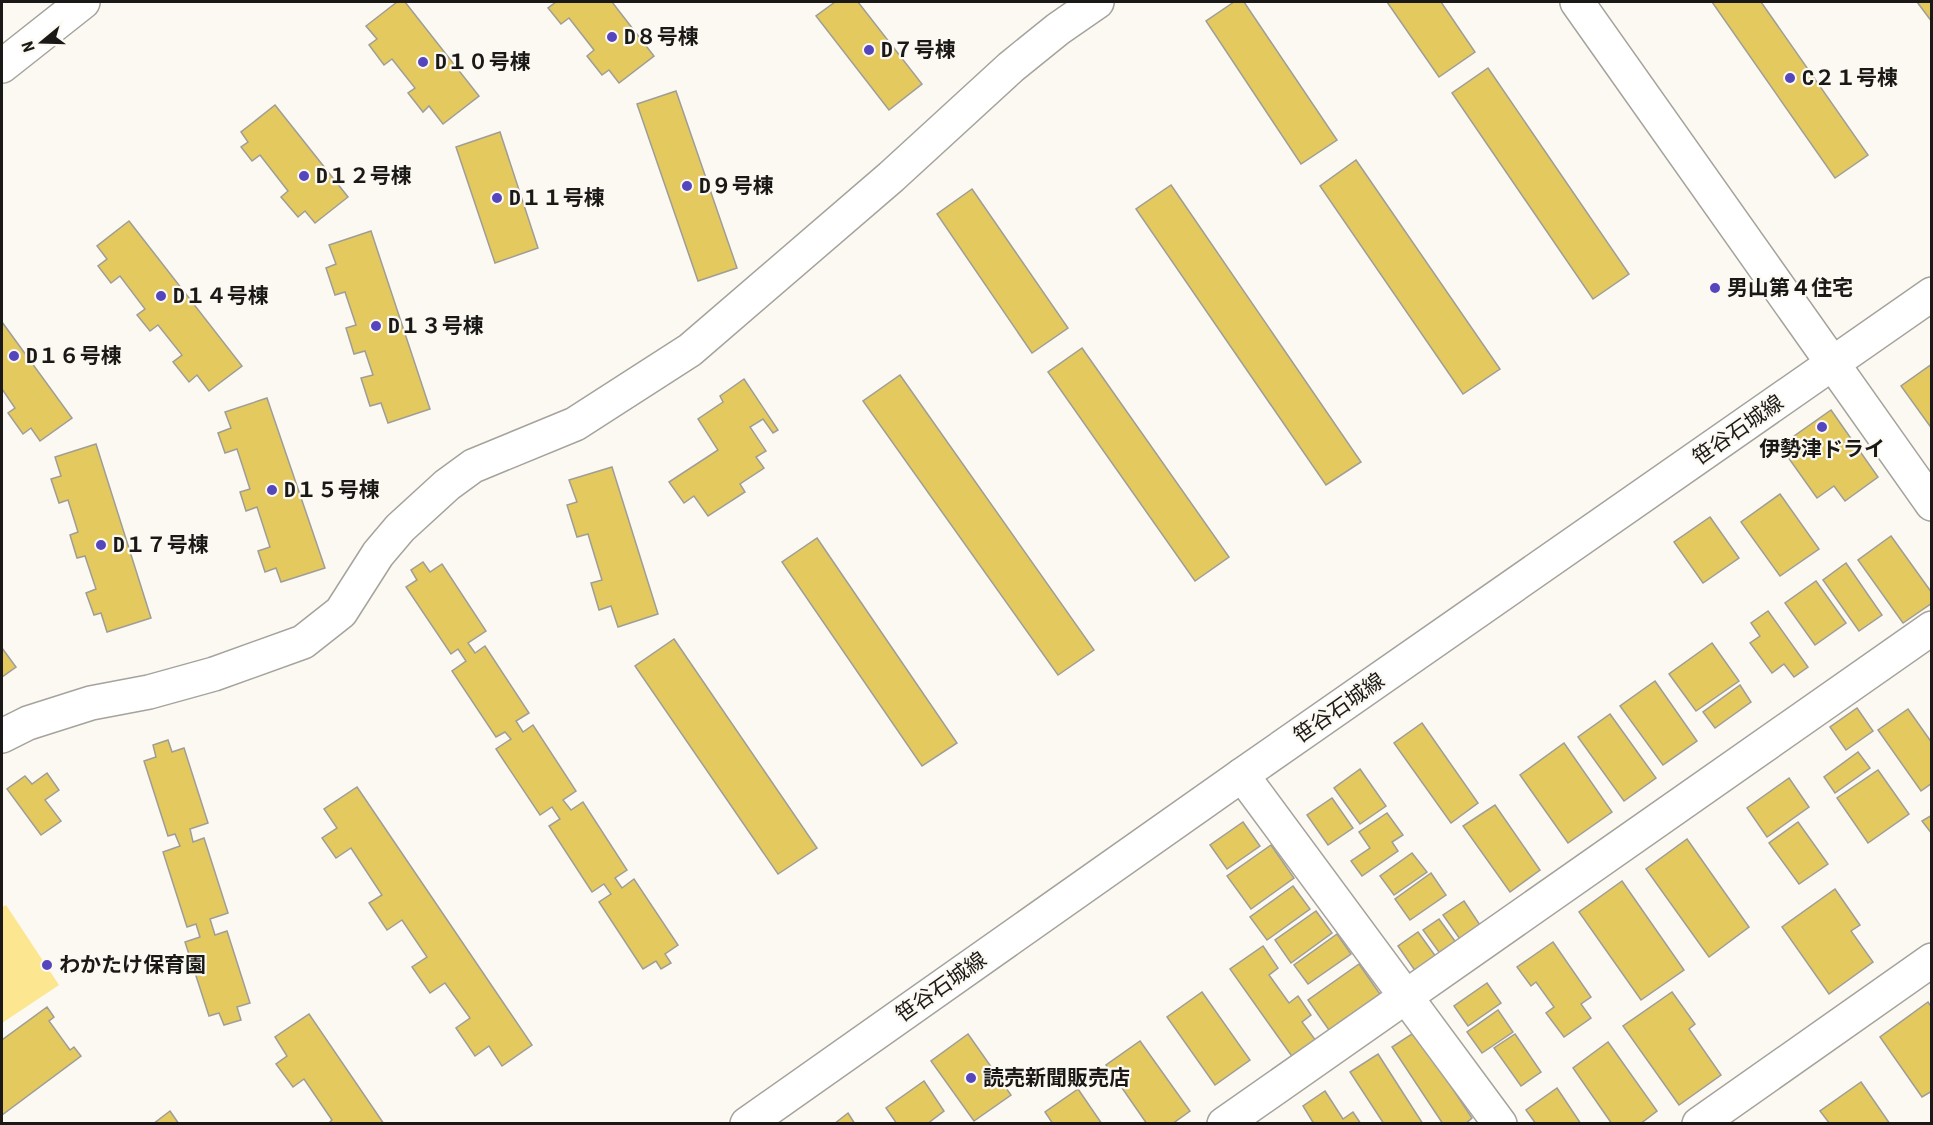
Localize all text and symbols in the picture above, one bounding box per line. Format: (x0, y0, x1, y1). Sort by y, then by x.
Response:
north arrow (12, 12, 72, 72)
place label: D８号棟 (624, 25, 699, 49)
marker: D８号棟 (605, 30, 619, 44)
place label: D７号棟 (881, 38, 956, 62)
text: N (18, 39, 39, 54)
marker: D７号棟 (862, 43, 876, 57)
place label: D１０号棟 (435, 50, 531, 74)
marker: D１０号棟 (416, 55, 430, 69)
place label: C２１号棟 (1802, 66, 1898, 90)
marker: C２１号棟 (1783, 71, 1797, 85)
place label: D１２号棟 (316, 164, 412, 188)
marker: D１２号棟 (297, 169, 311, 183)
place label: D９号棟 (699, 174, 774, 198)
marker: D９号棟 (680, 179, 694, 193)
place label: D１１号棟 (509, 186, 605, 210)
marker: D１１号棟 (490, 191, 504, 205)
place label: 男山第４住宅 (1727, 276, 1853, 300)
marker: 男山第４住宅 (1708, 281, 1722, 295)
place label: D１４号棟 (173, 284, 269, 308)
marker: D１４号棟 (154, 289, 168, 303)
place label: D１３号棟 (388, 314, 484, 338)
marker: D１３号棟 (369, 319, 383, 333)
place label: D１６号棟 (26, 344, 122, 368)
marker: D１６号棟 (7, 349, 21, 363)
street label: 笹谷石城線 (1688, 390, 1788, 470)
marker: 伊勢津ドライ (1815, 420, 1829, 434)
place label: 伊勢津ドライ (1759, 437, 1885, 461)
place label: D１５号棟 (284, 478, 380, 502)
marker: D１５号棟 (265, 483, 279, 497)
place label: D１７号棟 (113, 533, 209, 557)
marker: D１７号棟 (94, 538, 108, 552)
street label: 笹谷石城線 (1289, 668, 1389, 748)
street label: 笹谷石城線 (891, 947, 991, 1027)
place label: わかたけ保育園 (59, 953, 206, 977)
marker: わかたけ保育園 (40, 958, 54, 972)
place label: 読売新聞販売店 (983, 1066, 1130, 1090)
marker: 読売新聞販売店 (964, 1071, 978, 1085)

